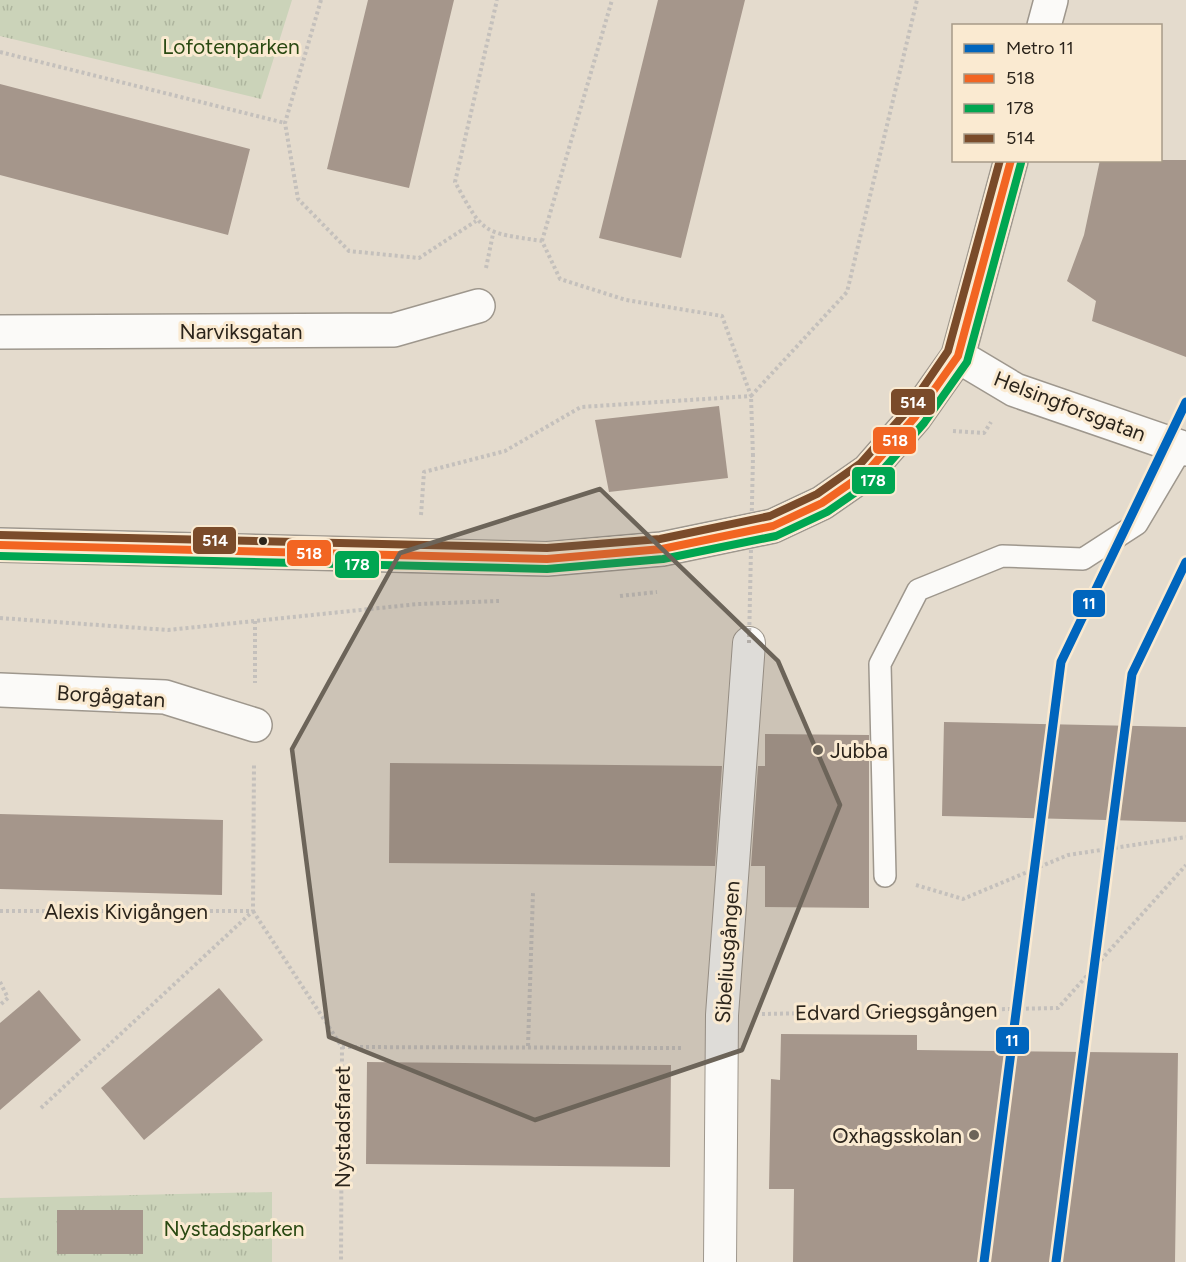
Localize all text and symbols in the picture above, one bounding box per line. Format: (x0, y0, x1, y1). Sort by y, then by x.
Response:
legend (952, 24, 1162, 162)
park label: Lofotenparken (162, 34, 300, 59)
text: Metro 11 (1006, 37, 1074, 59)
text: 518 (1006, 67, 1035, 89)
text: 178 (1006, 97, 1034, 119)
text: 514 (1006, 127, 1035, 149)
street label: Narviksgatan (179, 319, 303, 344)
street label: Helsingforsgatan (991, 366, 1149, 446)
line badge: 514 (890, 388, 936, 416)
text: 514 (900, 393, 926, 412)
line badge: 518 (872, 426, 917, 455)
text: 518 (882, 431, 908, 450)
line badge: 178 (851, 466, 896, 495)
text: 178 (860, 471, 886, 490)
line badge: 514 (192, 526, 237, 555)
text: 514 (202, 531, 228, 550)
unlabelled marker (257, 535, 269, 547)
line badge: 518 (286, 539, 332, 567)
text: 518 (296, 544, 322, 563)
line badge: 178 (334, 550, 380, 579)
text: 178 (344, 555, 370, 574)
line badge: 11 (1072, 589, 1106, 618)
text: 11 (1082, 594, 1096, 613)
street label: Borgågatan (56, 680, 166, 712)
place label: Jubba (830, 738, 888, 763)
marker: Jubba (811, 743, 825, 757)
street label: Sibeliusgången (710, 880, 744, 1024)
street label: Alexis Kivigången (44, 899, 208, 924)
street label: Edvard Griegsgången (795, 997, 997, 1025)
line badge: 11 (995, 1026, 1030, 1055)
text: 11 (1005, 1031, 1019, 1050)
street label: Nystadsfaret (330, 1066, 355, 1188)
place label: Oxhagsskolan (832, 1123, 962, 1148)
marker: Oxhagsskolan (967, 1128, 981, 1142)
park label: Nystadsparken (163, 1216, 305, 1241)

